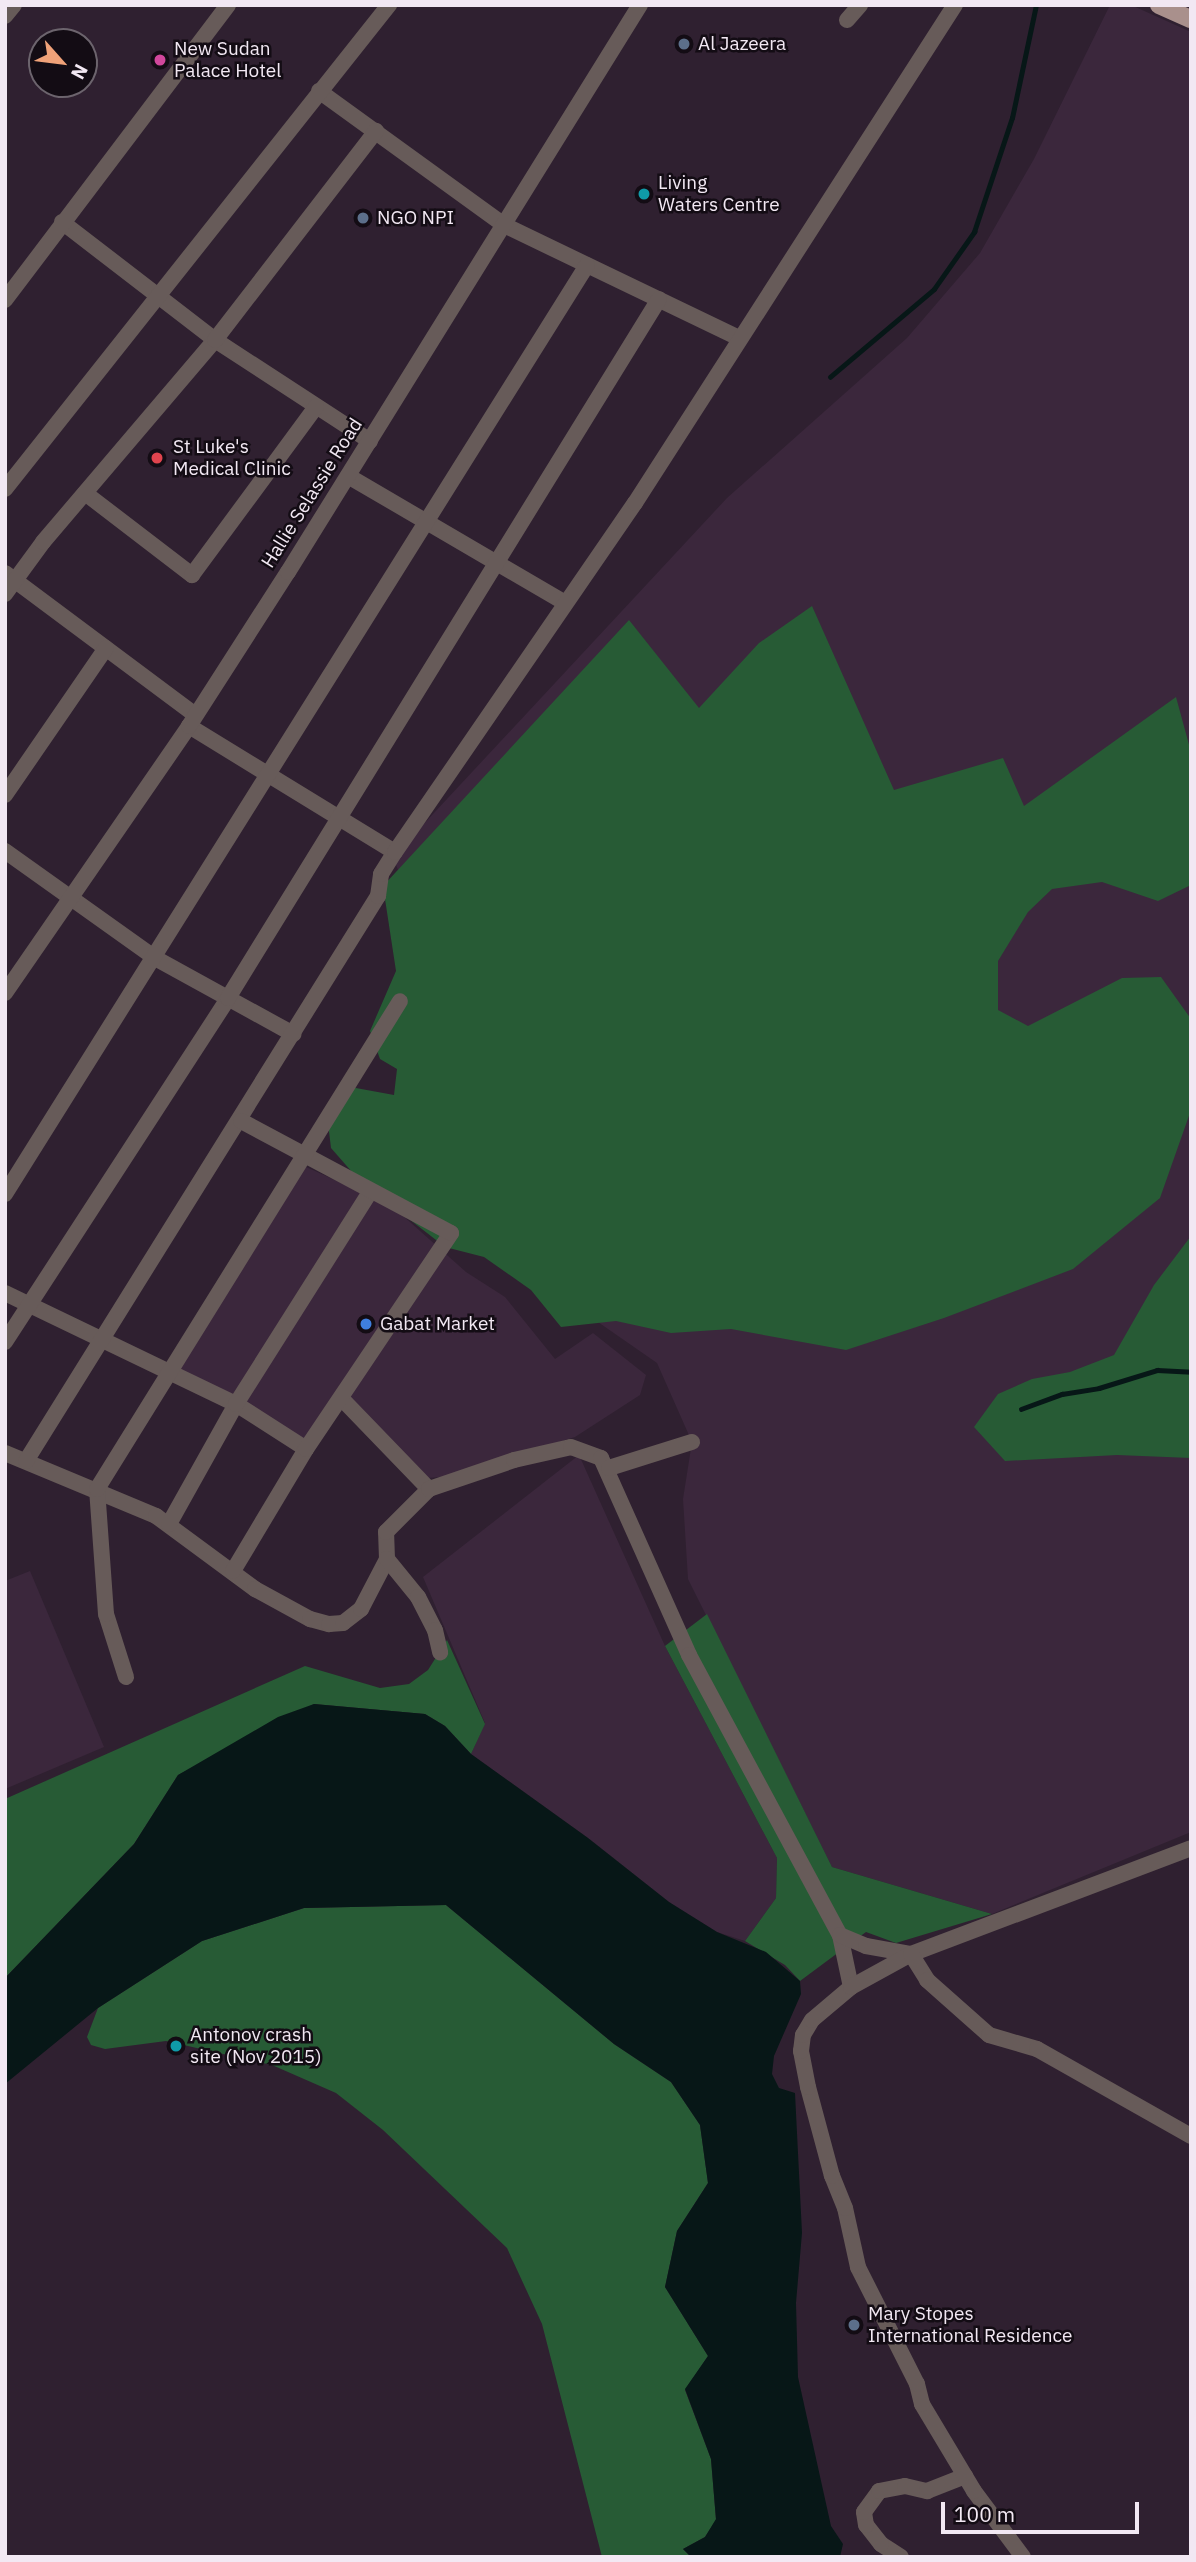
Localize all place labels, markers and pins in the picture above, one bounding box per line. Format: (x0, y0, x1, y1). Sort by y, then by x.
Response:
place label: Al Jazeera (698, 33, 786, 55)
marker: Al Jazeera (676, 36, 692, 52)
place label: New Sudan Palace Hotel (174, 38, 281, 82)
marker: New Sudan Palace Hotel (152, 52, 168, 68)
place label: Living Waters Centre (658, 172, 780, 216)
marker: Living Waters Centre (636, 186, 652, 202)
place label: NGO NPI (377, 207, 454, 229)
marker: NGO NPI (355, 210, 371, 226)
place label: St Luke's Medical Clinic (173, 436, 291, 480)
marker: St Luke's Medical Clinic (147, 448, 167, 468)
place label: Gabat Market (380, 1313, 495, 1335)
marker: Gabat Market (358, 1316, 374, 1332)
place label: Antonov crash site (Nov 2015) (190, 2024, 322, 2068)
marker: Antonov crash site (Nov 2015) (168, 2038, 184, 2054)
place label: Mary Stopes International Residence (868, 2303, 1072, 2347)
marker: Mary Stopes International Residence (846, 2317, 862, 2333)

